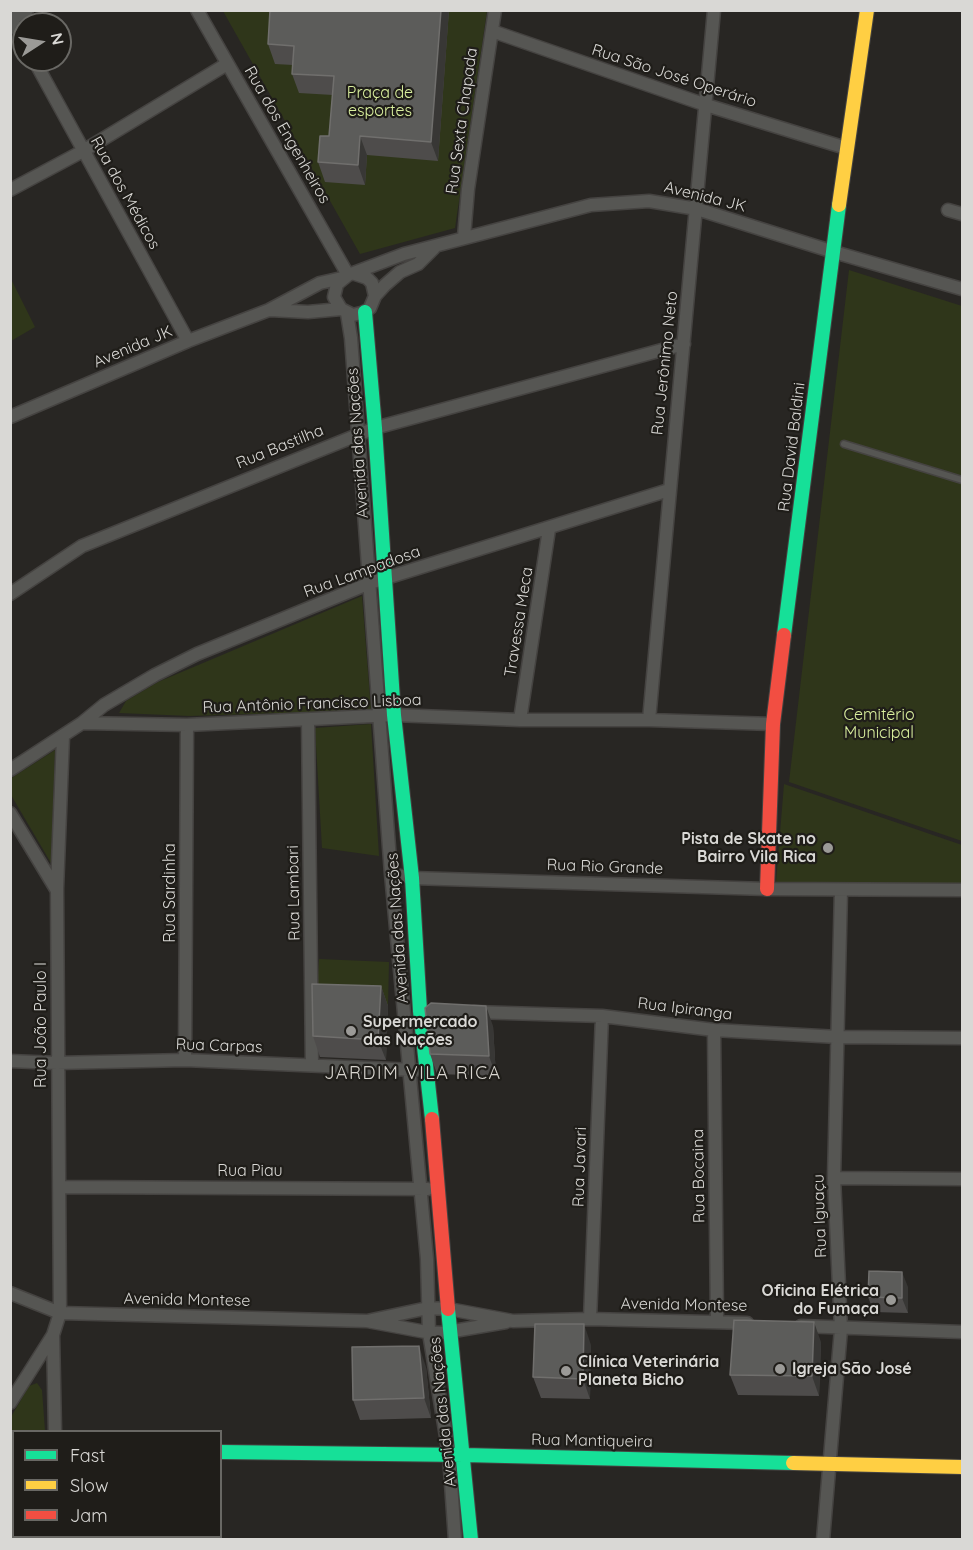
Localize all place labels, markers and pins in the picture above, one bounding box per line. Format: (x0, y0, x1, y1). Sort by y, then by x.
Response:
place label: Pista de Skate no Bairro Vila Rica (681, 829, 816, 867)
marker: Pista de Skate no Bairro Vila Rica (821, 841, 835, 855)
place label: Supermercado das Nações (363, 1012, 478, 1050)
marker: Supermercado das Nações (344, 1024, 358, 1038)
place label: Oficina Elétrica do Fumaça (762, 1281, 879, 1319)
marker: Oficina Elétrica do Fumaça (884, 1293, 898, 1307)
place label: Clínica Veterinária Planeta Bicho (578, 1352, 719, 1390)
place label: Igreja São José (792, 1359, 912, 1379)
marker: Igreja São José (773, 1362, 787, 1376)
marker: Clínica Veterinária Planeta Bicho (559, 1364, 573, 1378)

